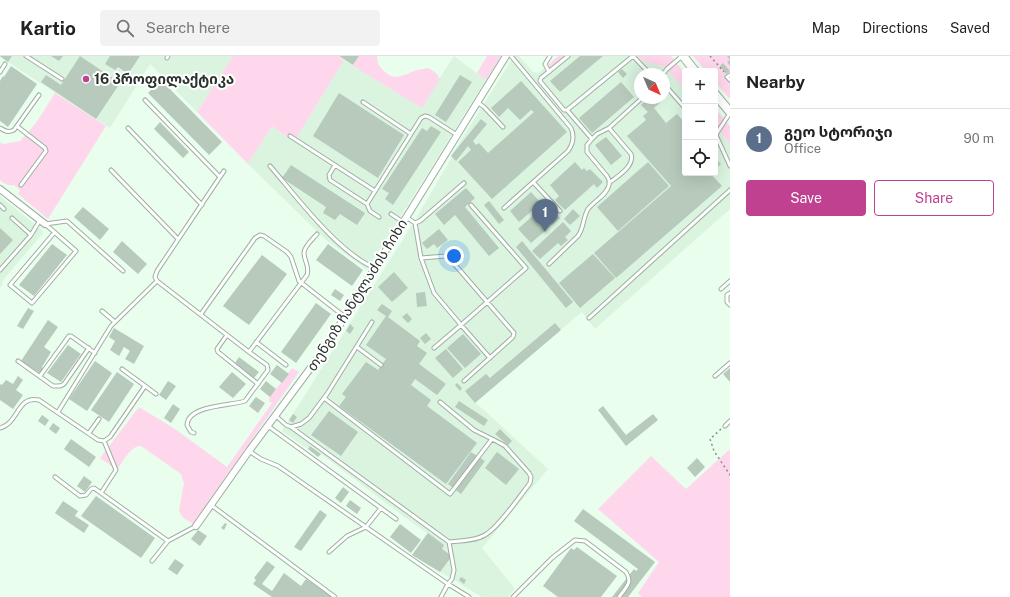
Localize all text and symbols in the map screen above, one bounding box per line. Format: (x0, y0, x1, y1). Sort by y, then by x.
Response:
search box (100, 10, 380, 46)
text: Kartio (20, 17, 76, 39)
icon: search (114, 17, 136, 39)
text: Search here (146, 19, 230, 36)
text: Map (812, 20, 840, 36)
text: Directions (862, 20, 928, 36)
text: Saved (950, 20, 990, 36)
north arrow (634, 68, 670, 104)
map controls (682, 68, 718, 176)
button: + (682, 68, 718, 104)
place label: 16 პროფილაქტიკა (94, 71, 234, 88)
text: Nearby (746, 72, 805, 92)
marker: 16 პროფილაქტიკა (81, 74, 91, 84)
button: − (682, 104, 718, 140)
text: გეო სტორიჯი (784, 123, 893, 140)
text: 1 (756, 131, 762, 146)
text: 90 m (964, 131, 994, 146)
button: locate (682, 140, 718, 176)
text: Office (784, 141, 821, 156)
button: Save (746, 180, 866, 216)
button: Share (874, 180, 994, 216)
pin: 1 (532, 199, 558, 232)
street label: თენგიზ ჩანტლაძის ჩიხი (304, 216, 411, 374)
your location (444, 246, 464, 266)

